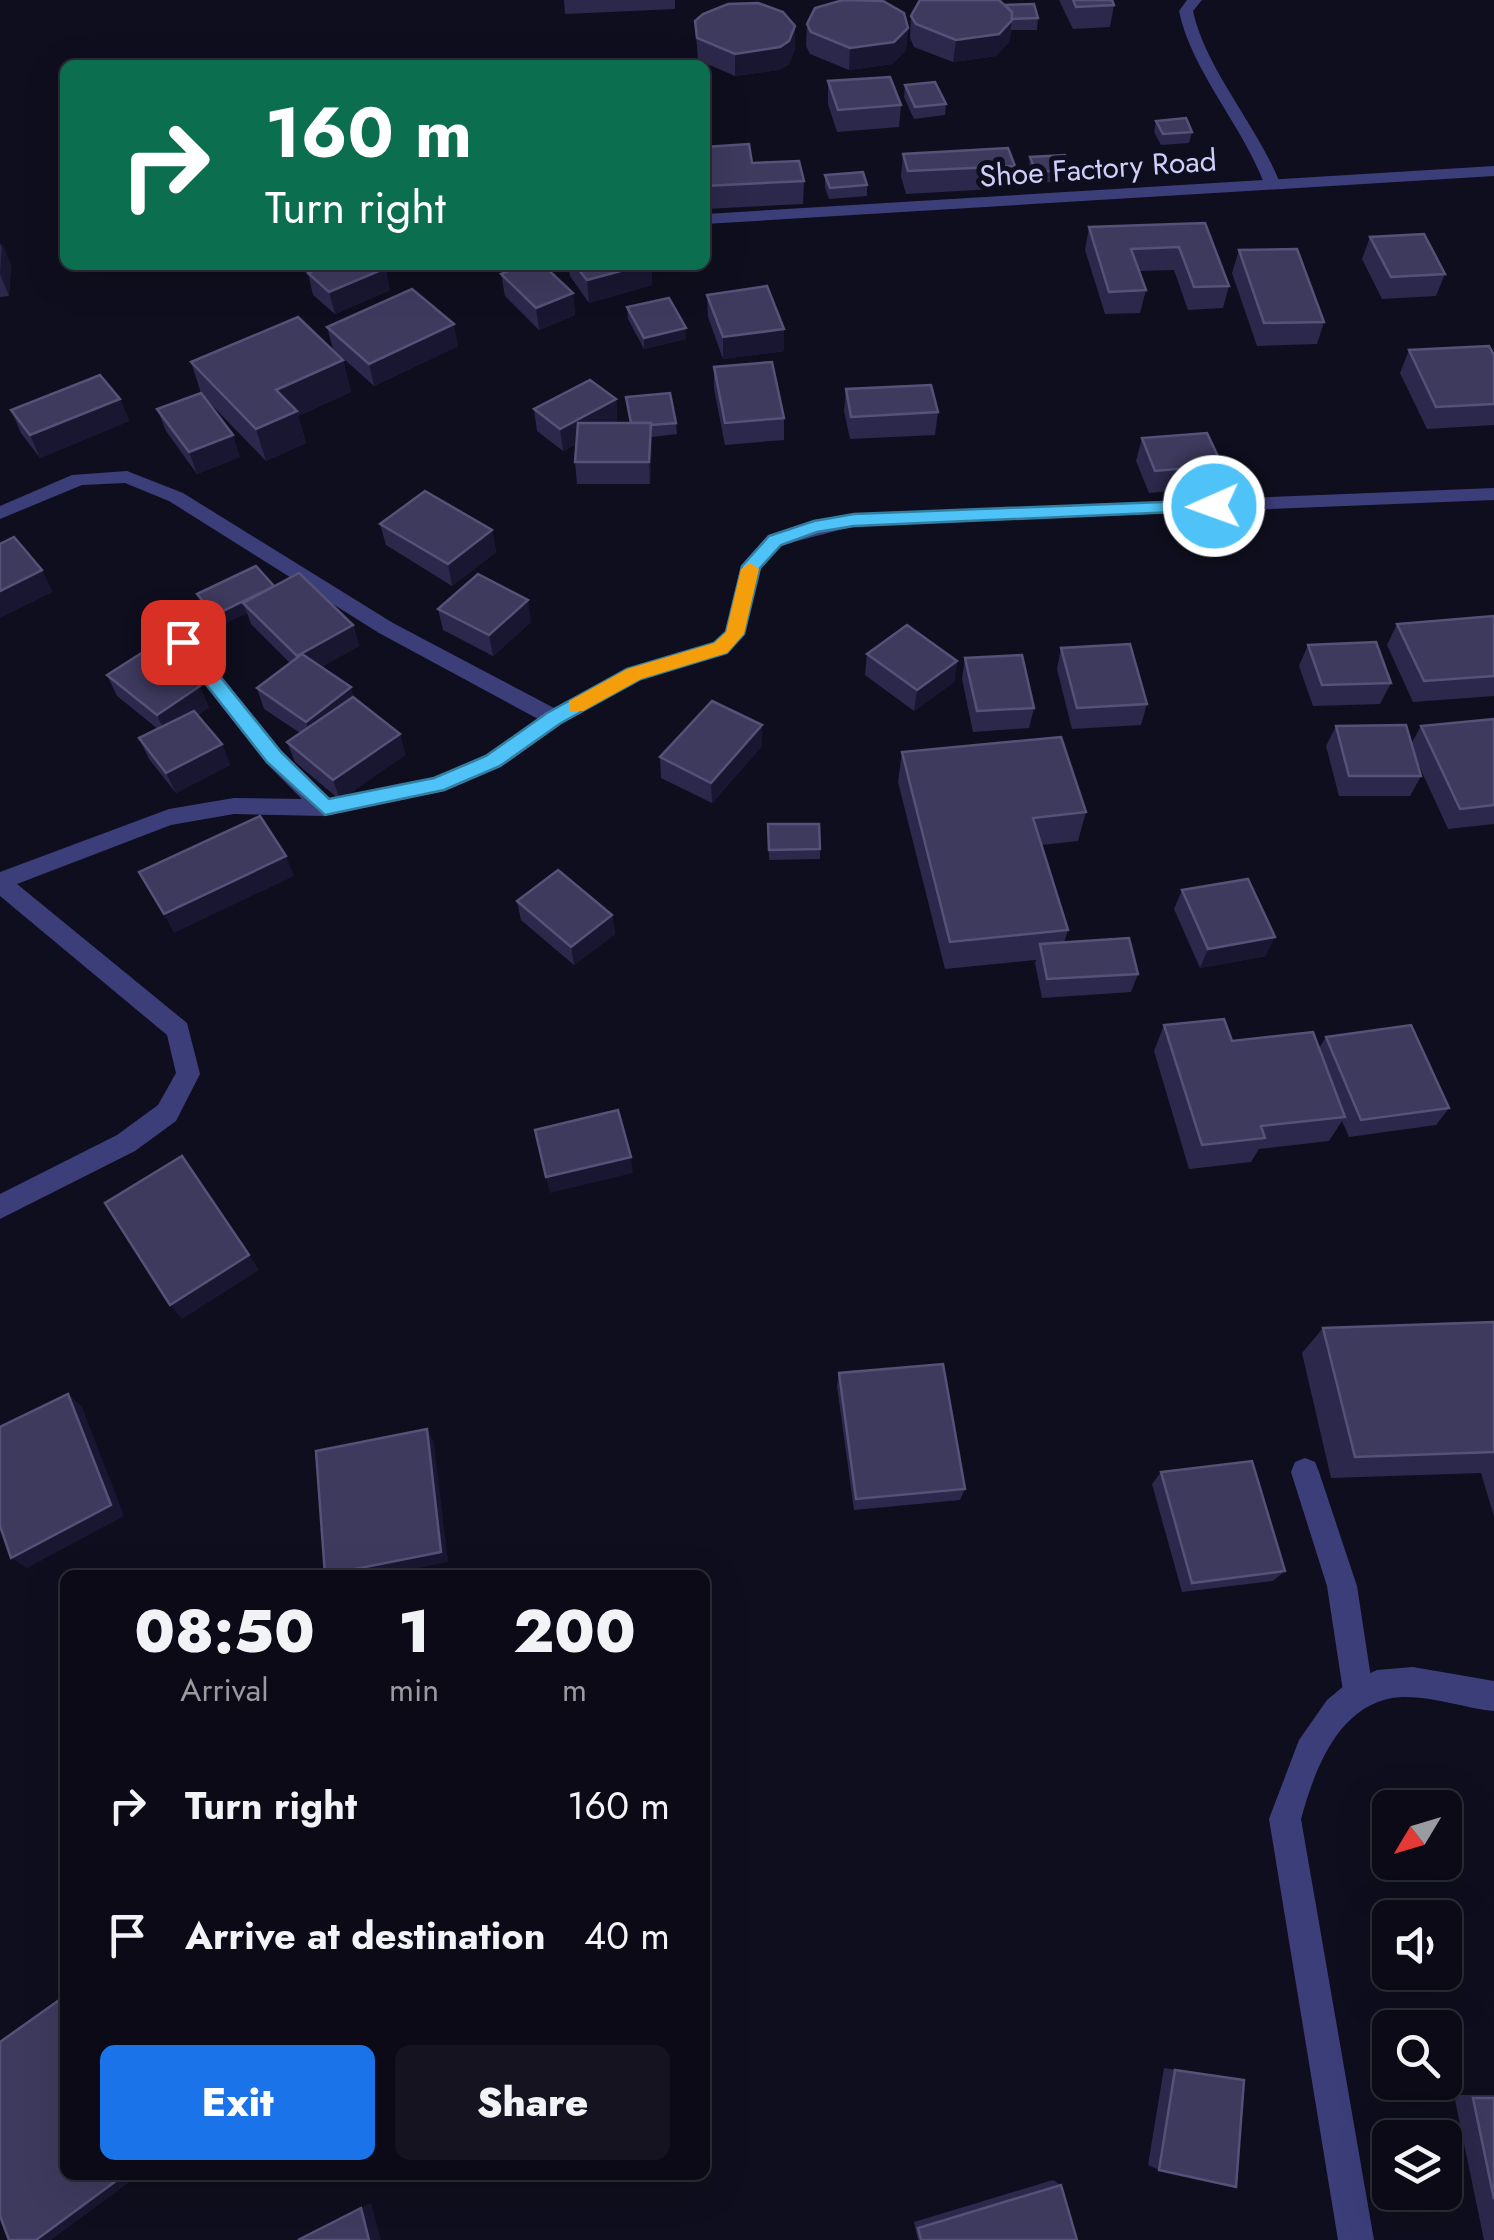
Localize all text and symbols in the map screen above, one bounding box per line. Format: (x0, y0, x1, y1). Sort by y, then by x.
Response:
text: 160 m (265, 82, 472, 183)
icon: right (100, 100, 230, 230)
street label: Shoe Factory Road (978, 138, 1218, 198)
text: Turn right (265, 175, 446, 240)
position arrow (1162, 454, 1266, 558)
pin (141, 600, 226, 685)
icon: arrive (156, 615, 211, 670)
text: 08:50 (134, 1588, 315, 1675)
text: 1 (398, 1588, 430, 1675)
text: 200 (513, 1588, 636, 1675)
text: Arrival (180, 1667, 269, 1713)
text: min (389, 1667, 439, 1713)
text: m (562, 1667, 587, 1713)
icon: right (100, 1778, 155, 1833)
text: Turn right (185, 1778, 357, 1833)
text: 160 m (567, 1778, 670, 1833)
north arrow (1372, 1790, 1462, 1880)
map controls (1372, 1790, 1462, 2210)
button: sound (1372, 1900, 1462, 1990)
icon: arrive (100, 1908, 155, 1963)
text: Arrive at destination (185, 1908, 546, 1963)
text: 40 m (584, 1908, 670, 1963)
button: search (1372, 2010, 1462, 2100)
button: Exit (100, 2045, 375, 2160)
button: Share (395, 2045, 670, 2160)
button: layers (1372, 2120, 1462, 2210)

